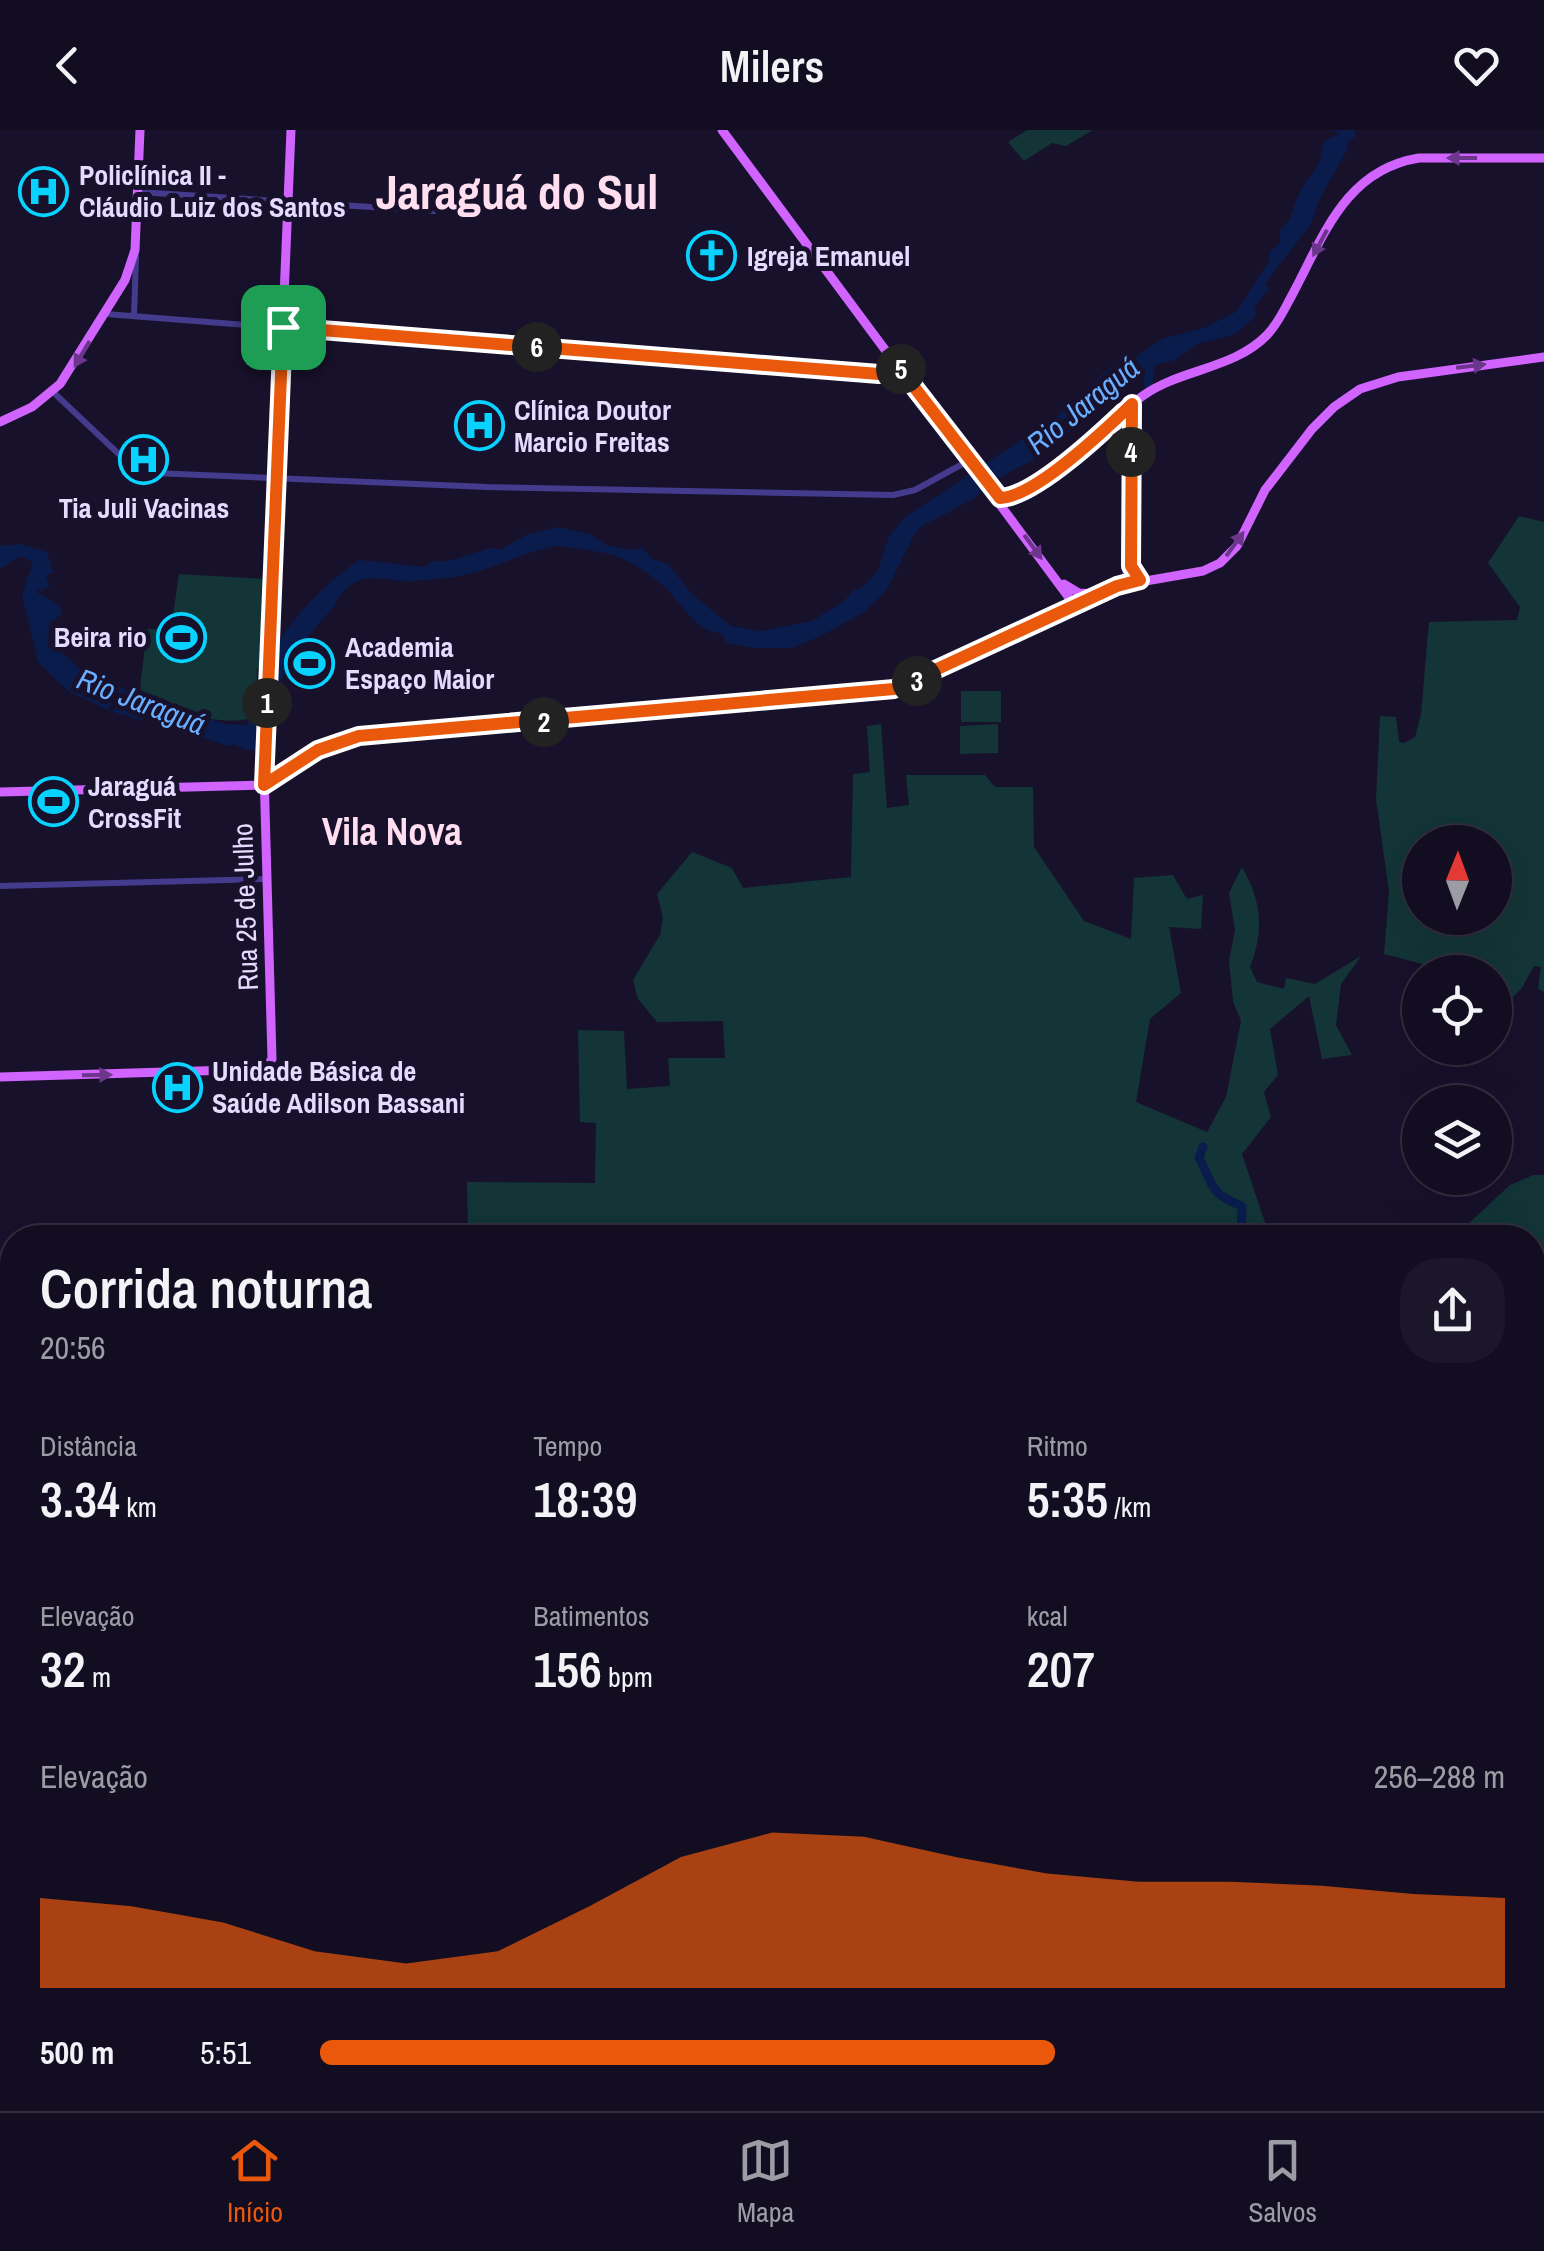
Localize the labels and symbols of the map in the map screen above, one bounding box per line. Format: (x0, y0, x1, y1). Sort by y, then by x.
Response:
one-way arrow (1445, 150, 1477, 166)
place label: Policlínica II - Cláudio Luiz dos Santos (79, 156, 346, 226)
district label: Jaraguá do Sul (376, 159, 658, 224)
hospital icon: Policlínica II - Cláudio Luiz dos Santos (18, 165, 70, 217)
one-way arrow (1312, 228, 1329, 257)
church icon: Igreja Emanuel (686, 230, 738, 282)
place label: Igreja Emanuel (747, 237, 910, 275)
pin (241, 285, 326, 370)
pin: 6 (512, 322, 562, 372)
one-way arrow (73, 340, 91, 368)
pin: 5 (876, 344, 926, 394)
water label: Rio Jaraguá (1018, 348, 1147, 463)
one-way arrow (1456, 358, 1487, 374)
place label: Clínica Doutor Marcio Freitas (514, 391, 671, 461)
hospital icon: Clínica Doutor Marcio Freitas (453, 400, 505, 452)
pin: 4 (1106, 427, 1156, 477)
hospital icon: Tia Juli Vacinas (118, 434, 170, 486)
place label: Tia Juli Vacinas (59, 489, 229, 527)
one-way arrow (1225, 531, 1245, 557)
one-way arrow (1023, 534, 1043, 560)
sports icon: Beira rio (156, 611, 208, 663)
place label: Beira rio (54, 618, 147, 656)
place label: Academia Espaço Maior (345, 628, 494, 698)
sports icon: Academia Espaço Maior (284, 637, 336, 689)
pin: 3 (892, 656, 942, 706)
water label: Rio Jaraguá (72, 658, 211, 744)
pin: 1 (242, 678, 292, 728)
pin: 2 (519, 697, 569, 747)
place label: Jaraguá CrossFit (88, 767, 181, 837)
sports icon: Jaraguá CrossFit (27, 776, 79, 828)
district label: Vila Nova (322, 806, 463, 857)
street label: Rua 25 de Julho (223, 823, 267, 991)
north arrow (1402, 825, 1512, 935)
place label: Unidade Básica de Saúde Adilson Bassani (212, 1052, 465, 1122)
hospital icon: Unidade Básica de Saúde Adilson Bassani (151, 1061, 203, 1113)
one-way arrow (82, 1067, 114, 1083)

